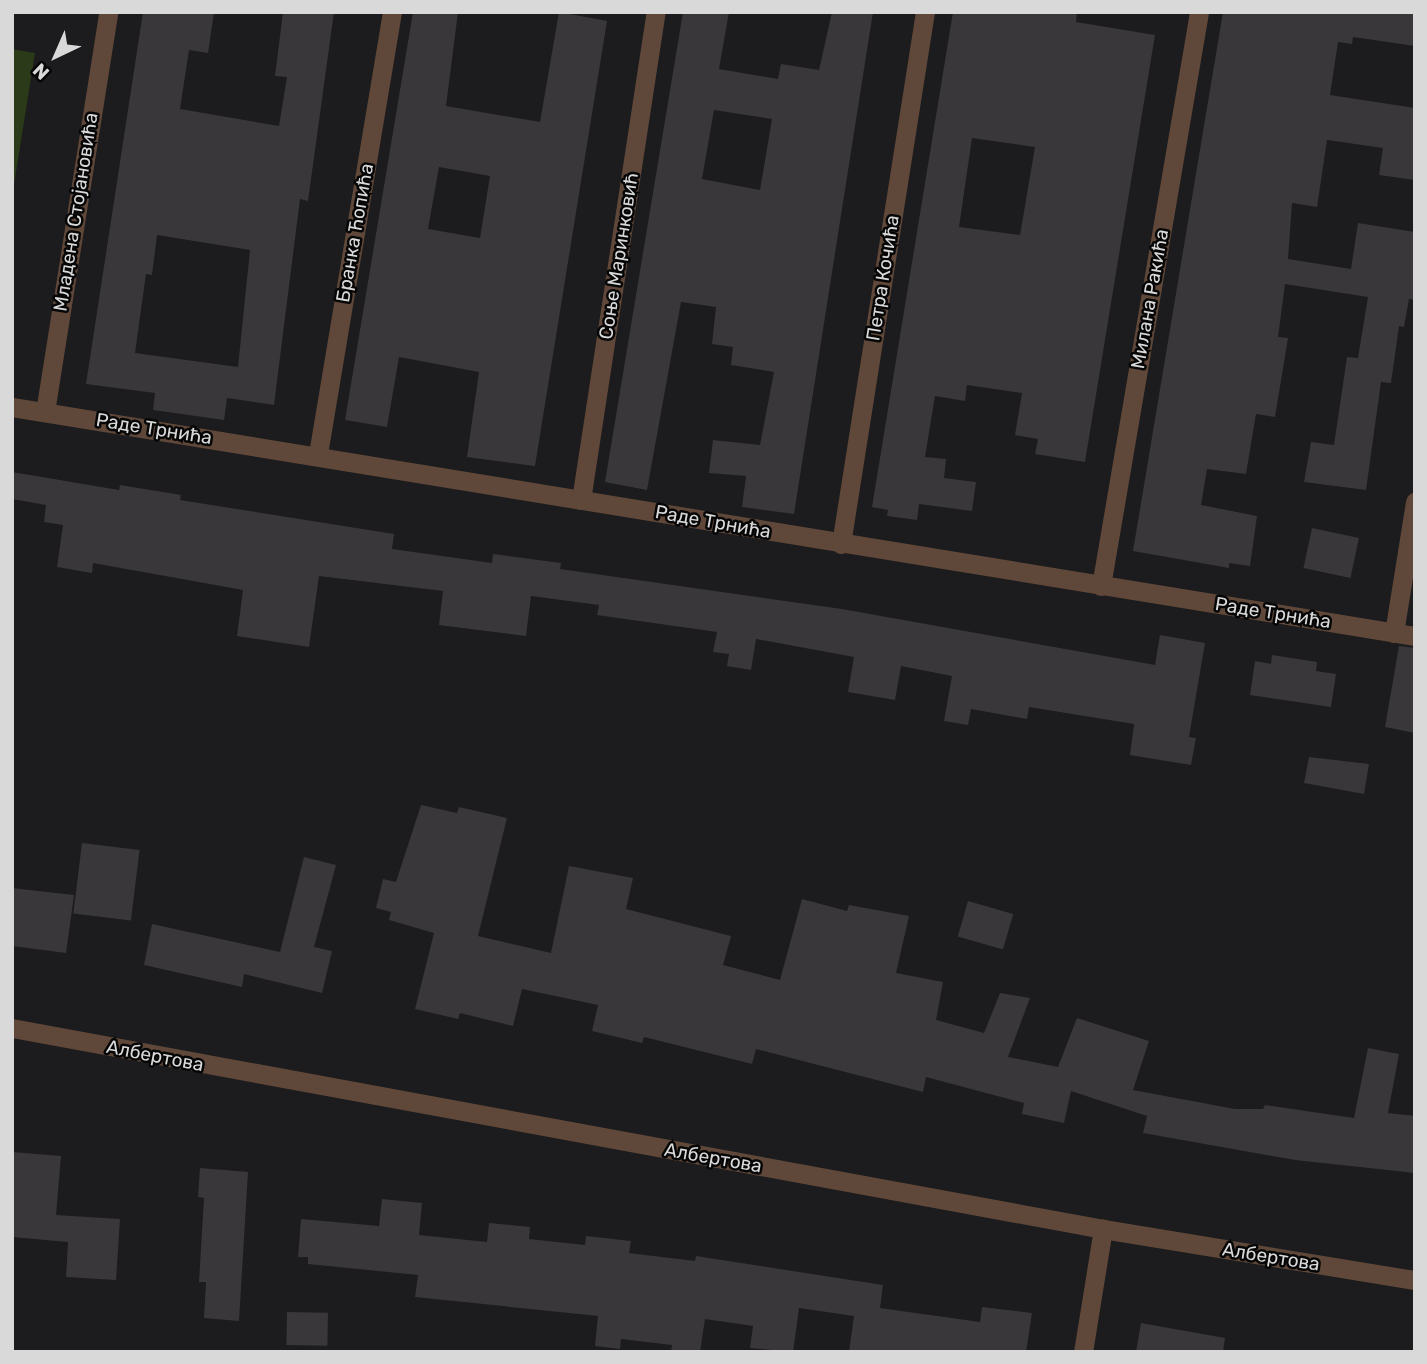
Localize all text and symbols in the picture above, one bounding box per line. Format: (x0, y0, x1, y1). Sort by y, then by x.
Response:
north arrow (21, 21, 91, 91)
text: N (28, 58, 54, 84)
street label: Младена Стојановића (49, 111, 103, 313)
street label: Бранка Ћопића (332, 162, 378, 304)
street label: Соње Маринковић (595, 171, 643, 341)
street label: Петра Кочића (862, 213, 904, 343)
street label: Милана Ракића (1126, 227, 1174, 371)
street label: Раде Трнића (94, 409, 214, 449)
street label: Раде Трнића (653, 501, 773, 543)
street label: Раде Трнића (1213, 593, 1333, 633)
street label: Албертова (104, 1035, 206, 1077)
street label: Албертова (663, 1138, 763, 1178)
street label: Албертова (1221, 1238, 1321, 1276)

